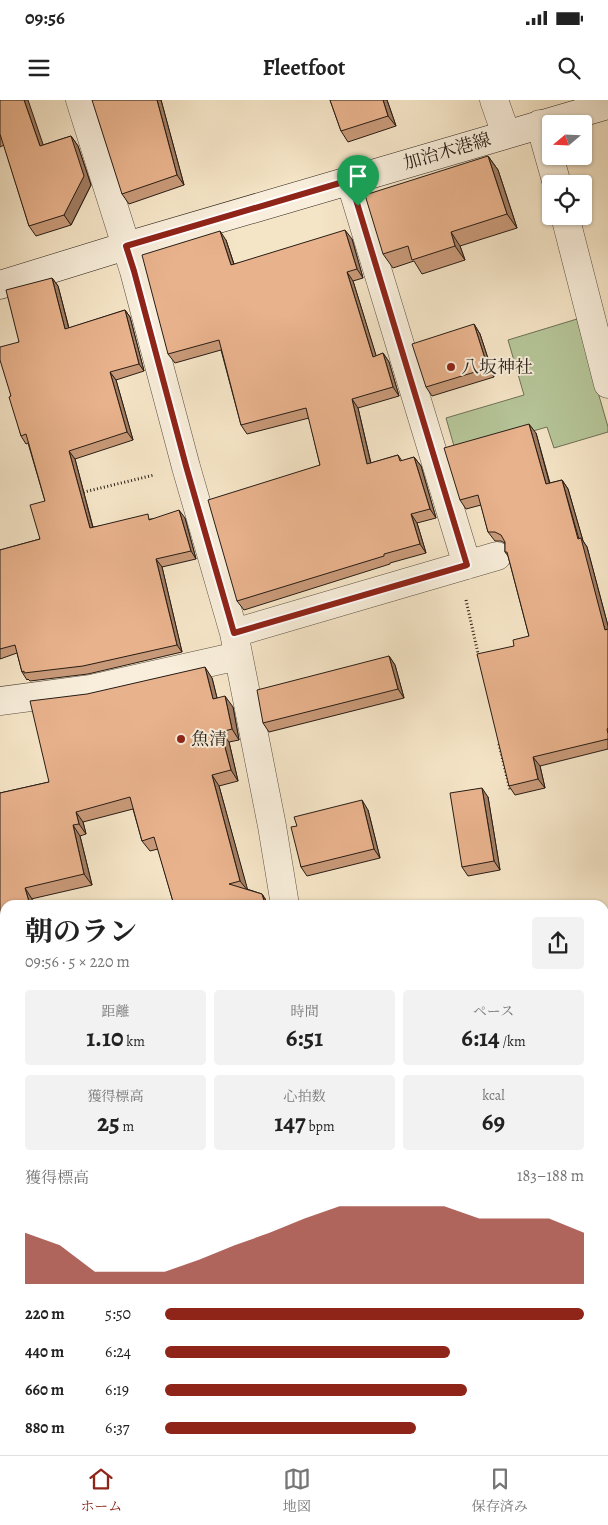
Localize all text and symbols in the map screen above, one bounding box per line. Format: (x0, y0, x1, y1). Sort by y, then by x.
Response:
text: 09:56 (25, 5, 65, 31)
text: Fleetfoot (263, 53, 345, 83)
icon: menu (25, 54, 53, 82)
icon: search (555, 54, 583, 82)
north arrow (542, 115, 592, 165)
map controls (542, 115, 592, 225)
street label: 加治木港線 (400, 127, 494, 175)
pin (337, 155, 379, 206)
icon: arrive (344, 162, 372, 190)
button: locate (542, 175, 592, 225)
place label: 八坂神社 (461, 355, 533, 379)
marker: 八坂神社 (445, 361, 457, 373)
place label: 魚清 (191, 727, 227, 751)
marker: 魚清 (175, 733, 187, 745)
text: 朝のラン (25, 913, 137, 951)
button: share (532, 917, 584, 969)
text: 09:56 · 5 × 220 m (25, 951, 130, 973)
text: 距離 (102, 1002, 130, 1021)
text: 時間 (291, 1002, 319, 1021)
text: ペース (473, 1002, 514, 1021)
text: 1.10 (86, 1021, 123, 1055)
text: 6:51 (286, 1021, 323, 1055)
text: 6:14 (461, 1021, 500, 1055)
text: km (123, 1032, 145, 1051)
text: /km (500, 1032, 526, 1051)
text: kcal (482, 1086, 505, 1105)
text: 獲得標高 (88, 1087, 144, 1106)
text: 心拍数 (284, 1087, 326, 1106)
text: 69 (482, 1105, 505, 1139)
text: 25 (97, 1106, 120, 1140)
text: 147 (274, 1106, 306, 1140)
text: m (120, 1117, 134, 1136)
text: bpm (306, 1117, 335, 1136)
text: 183–188 m (517, 1165, 584, 1187)
text: 獲得標高 (25, 1167, 89, 1189)
text: 220 m (25, 1303, 65, 1325)
text: 5:50 (105, 1303, 131, 1325)
text: 440 m (25, 1341, 64, 1363)
text: 6:24 (105, 1341, 131, 1363)
text: 660 m (25, 1379, 64, 1401)
text: 6:19 (105, 1379, 129, 1401)
text: 880 m (25, 1417, 65, 1439)
text: 6:37 (105, 1417, 130, 1439)
tab: ホーム (80, 1465, 122, 1516)
tab: 地図 (283, 1465, 311, 1516)
tab: 保存済み (472, 1465, 528, 1516)

